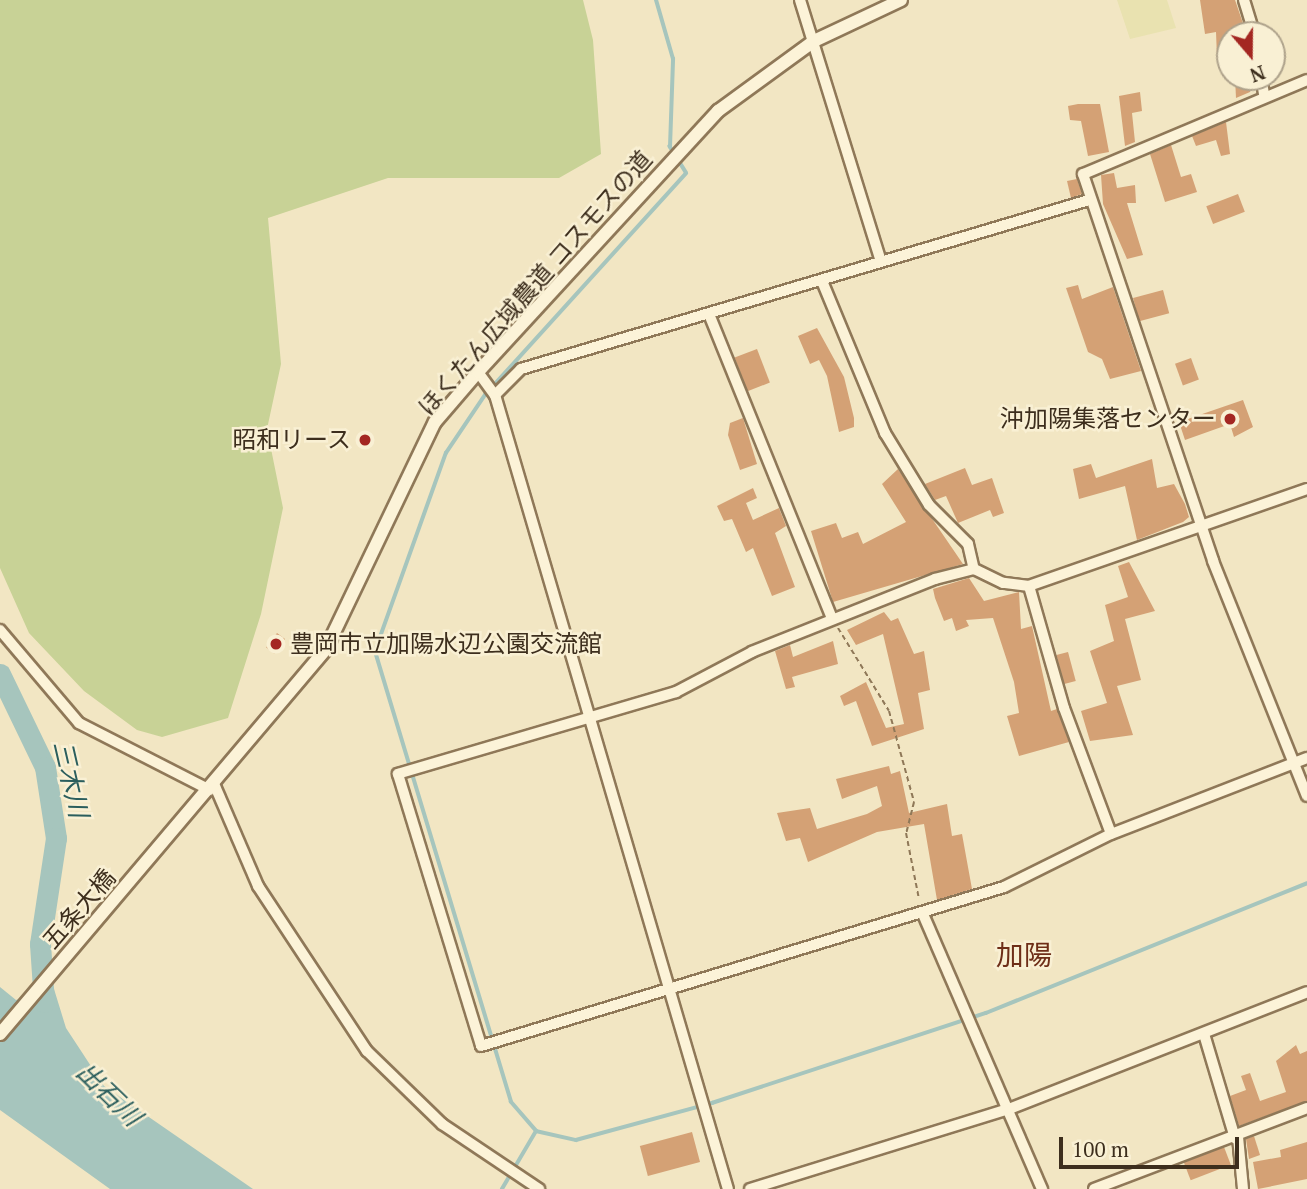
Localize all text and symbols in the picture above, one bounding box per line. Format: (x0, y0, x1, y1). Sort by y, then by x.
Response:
north arrow (1216, 21, 1286, 91)
text: N (1247, 60, 1269, 89)
street label: ほくたん広域農道 コスモスの道 (412, 145, 658, 421)
place label: 沖加陽集落センター (1000, 405, 1216, 433)
marker: 沖加陽集落センター (1222, 411, 1238, 427)
place label: 昭和リース (231, 426, 351, 454)
marker: 昭和リース (357, 432, 373, 448)
place label: 豊岡市立加陽水辺公園交流館 (290, 630, 602, 658)
marker: 豊岡市立加陽水辺公園交流館 (268, 636, 284, 652)
water label: 三木川 (47, 737, 95, 821)
street label: 五条大橋 (37, 863, 121, 955)
district label: 加陽 (996, 938, 1052, 972)
water label: 出石川 (70, 1056, 148, 1132)
scale bar (1062, 1122, 1242, 1166)
text: 100 m (1072, 1135, 1129, 1163)

